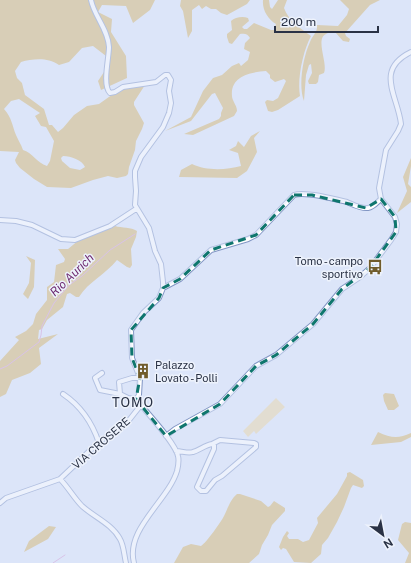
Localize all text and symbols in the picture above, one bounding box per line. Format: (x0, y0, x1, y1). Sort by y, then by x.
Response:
scale bar (275, 8, 378, 34)
text: 200 m (281, 15, 316, 29)
water label: Rio Aurich (47, 251, 97, 299)
place label: Tomo - campo sportivo (295, 255, 363, 280)
bus stop icon: Tomo - campo sportivo (366, 258, 384, 276)
place label: Palazzo Lovato - Polli (155, 359, 218, 384)
building icon: Palazzo Lovato - Polli (134, 362, 152, 380)
district label: TOMO (112, 395, 154, 410)
street label: VIA CROSERE (70, 415, 132, 471)
north arrow (363, 515, 403, 555)
text: N (381, 536, 395, 551)

